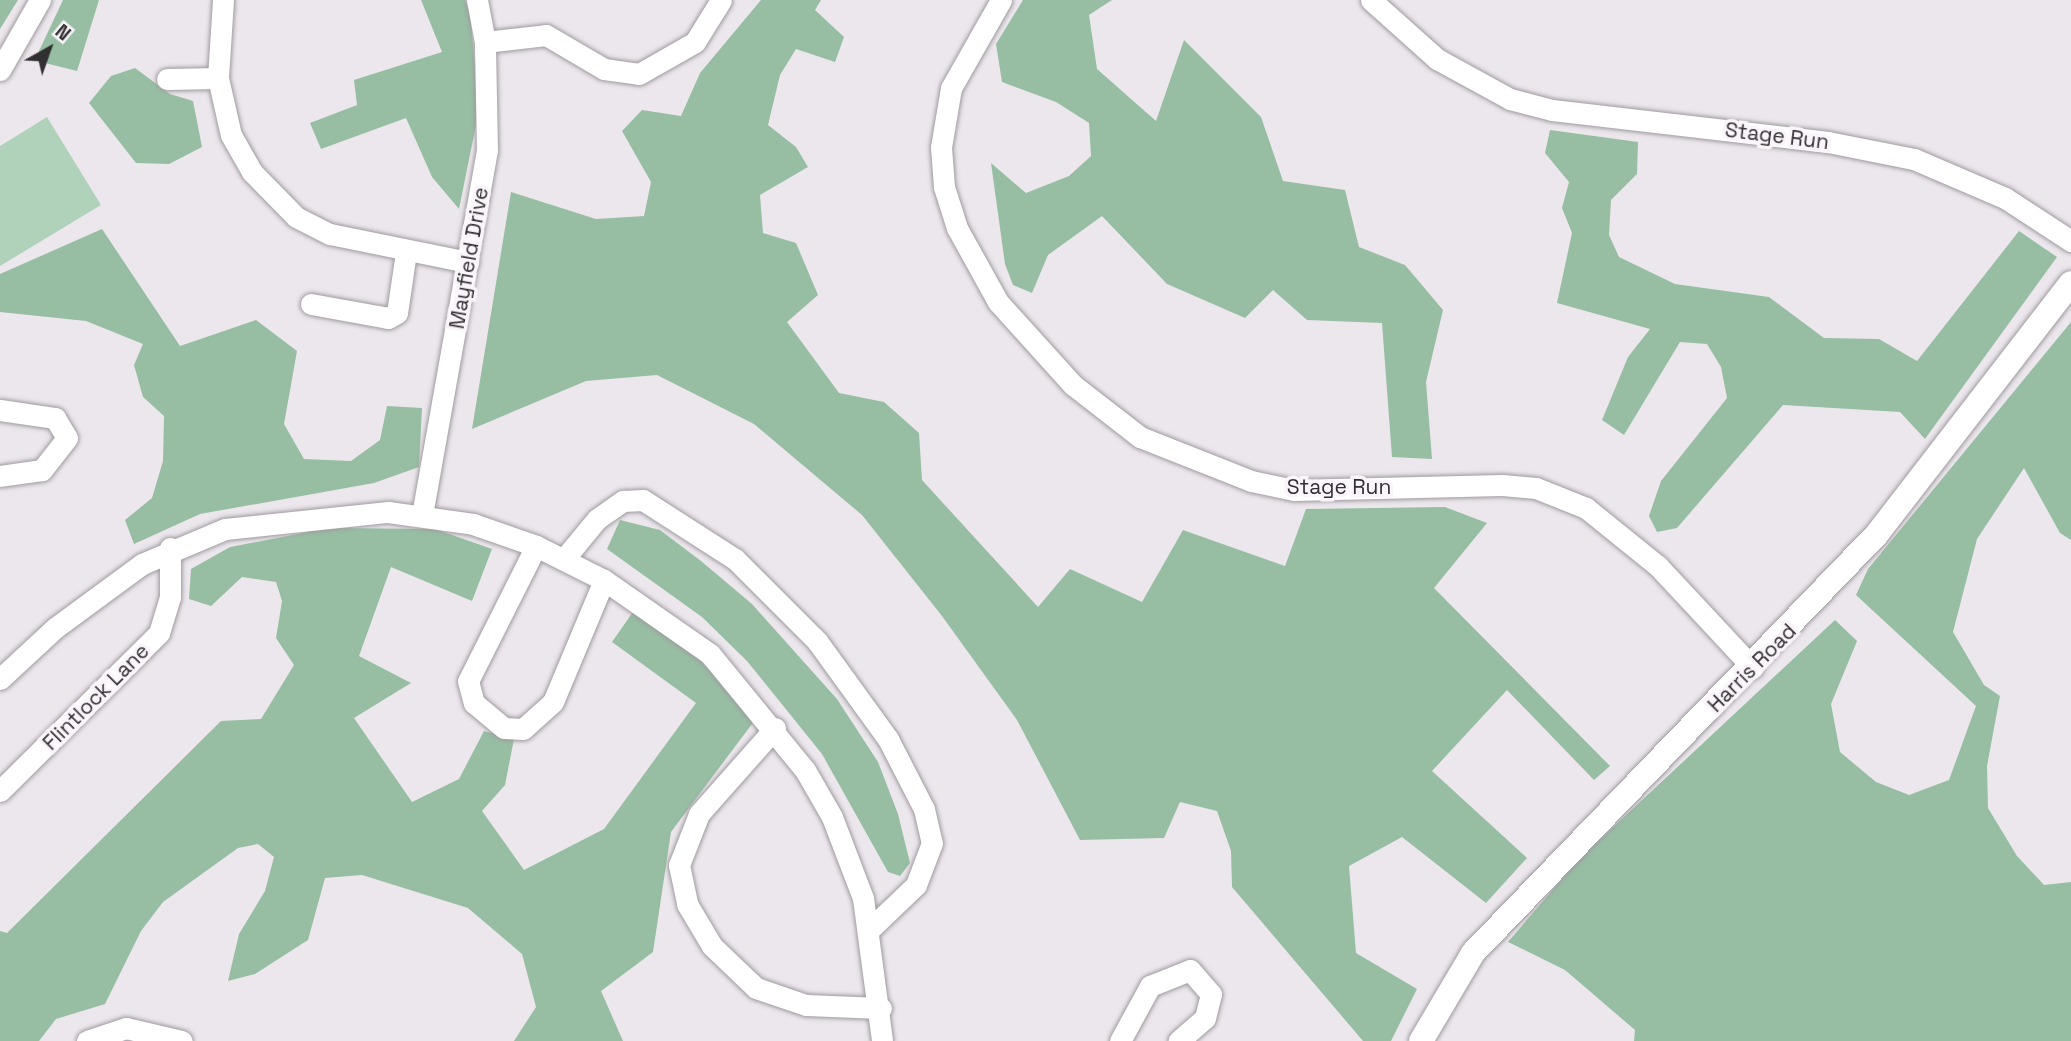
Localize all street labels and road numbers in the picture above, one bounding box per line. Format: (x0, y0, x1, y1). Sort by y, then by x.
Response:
street label: Stage Run (1724, 117, 1830, 155)
street label: Mayfield Drive (444, 185, 494, 331)
street label: Stage Run (1287, 474, 1391, 500)
street label: Harris Road (1702, 618, 1802, 718)
street label: Flintlock Lane (38, 639, 154, 755)

